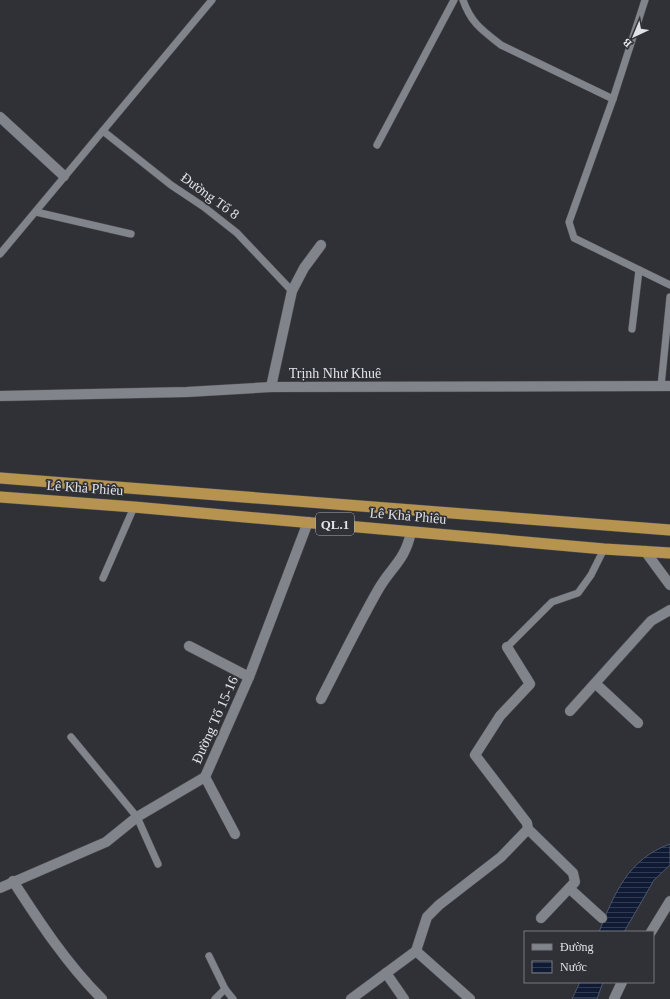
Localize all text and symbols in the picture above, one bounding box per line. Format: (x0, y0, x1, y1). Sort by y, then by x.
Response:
north arrow (614, 16, 654, 56)
text: B (620, 36, 634, 50)
street label: Đường Tổ 8 (178, 170, 242, 222)
street label: Trịnh Như Khuê (289, 366, 381, 381)
street label: Lê Khả Phiêu (46, 478, 124, 498)
street label: Lê Khả Phiêu (369, 505, 447, 527)
road number: QL.1 (316, 513, 354, 535)
street label: Đường Tổ 15-16 (189, 674, 241, 766)
legend (524, 931, 654, 983)
text: Đường (560, 940, 594, 954)
text: Nước (560, 960, 587, 974)

